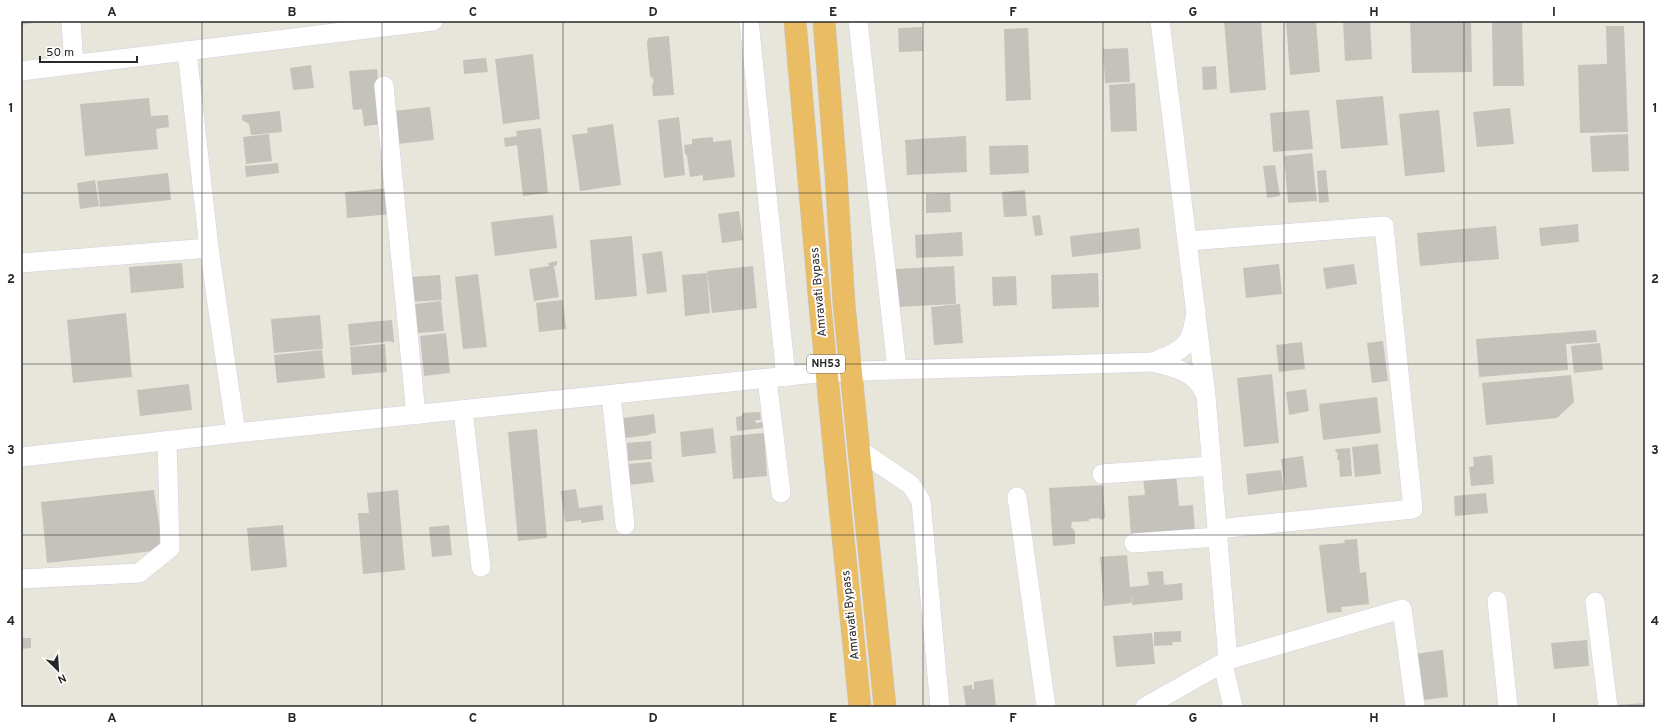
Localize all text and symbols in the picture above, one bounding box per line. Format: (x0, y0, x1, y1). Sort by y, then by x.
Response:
text: A (107, 5, 117, 21)
text: B (288, 5, 297, 21)
text: C (469, 5, 477, 21)
text: D (648, 5, 658, 21)
text: E (829, 5, 837, 21)
text: F (1009, 5, 1017, 21)
text: G (1189, 5, 1198, 21)
text: H (1369, 5, 1379, 21)
text: I (1552, 5, 1556, 21)
scale bar (40, 38, 137, 64)
text: 50 m (46, 45, 74, 61)
text: 1 (8, 101, 14, 117)
text: 1 (1652, 101, 1658, 117)
street label: Amravati Bypass (807, 247, 831, 337)
text: 2 (7, 272, 15, 288)
text: 2 (1651, 272, 1659, 288)
road number: NH53 (807, 355, 845, 373)
text: 3 (7, 443, 15, 459)
text: 3 (1651, 443, 1659, 459)
street label: Amravati Bypass (838, 569, 864, 661)
text: 4 (7, 614, 15, 630)
text: 4 (1651, 614, 1659, 630)
north arrow (38, 650, 78, 690)
text: N (55, 670, 68, 686)
text: A (107, 711, 117, 727)
text: B (288, 711, 297, 727)
text: C (469, 711, 477, 727)
text: D (648, 711, 658, 727)
text: E (829, 711, 837, 727)
text: F (1009, 711, 1017, 727)
text: G (1189, 711, 1198, 727)
text: H (1369, 711, 1379, 727)
text: I (1552, 711, 1556, 727)

